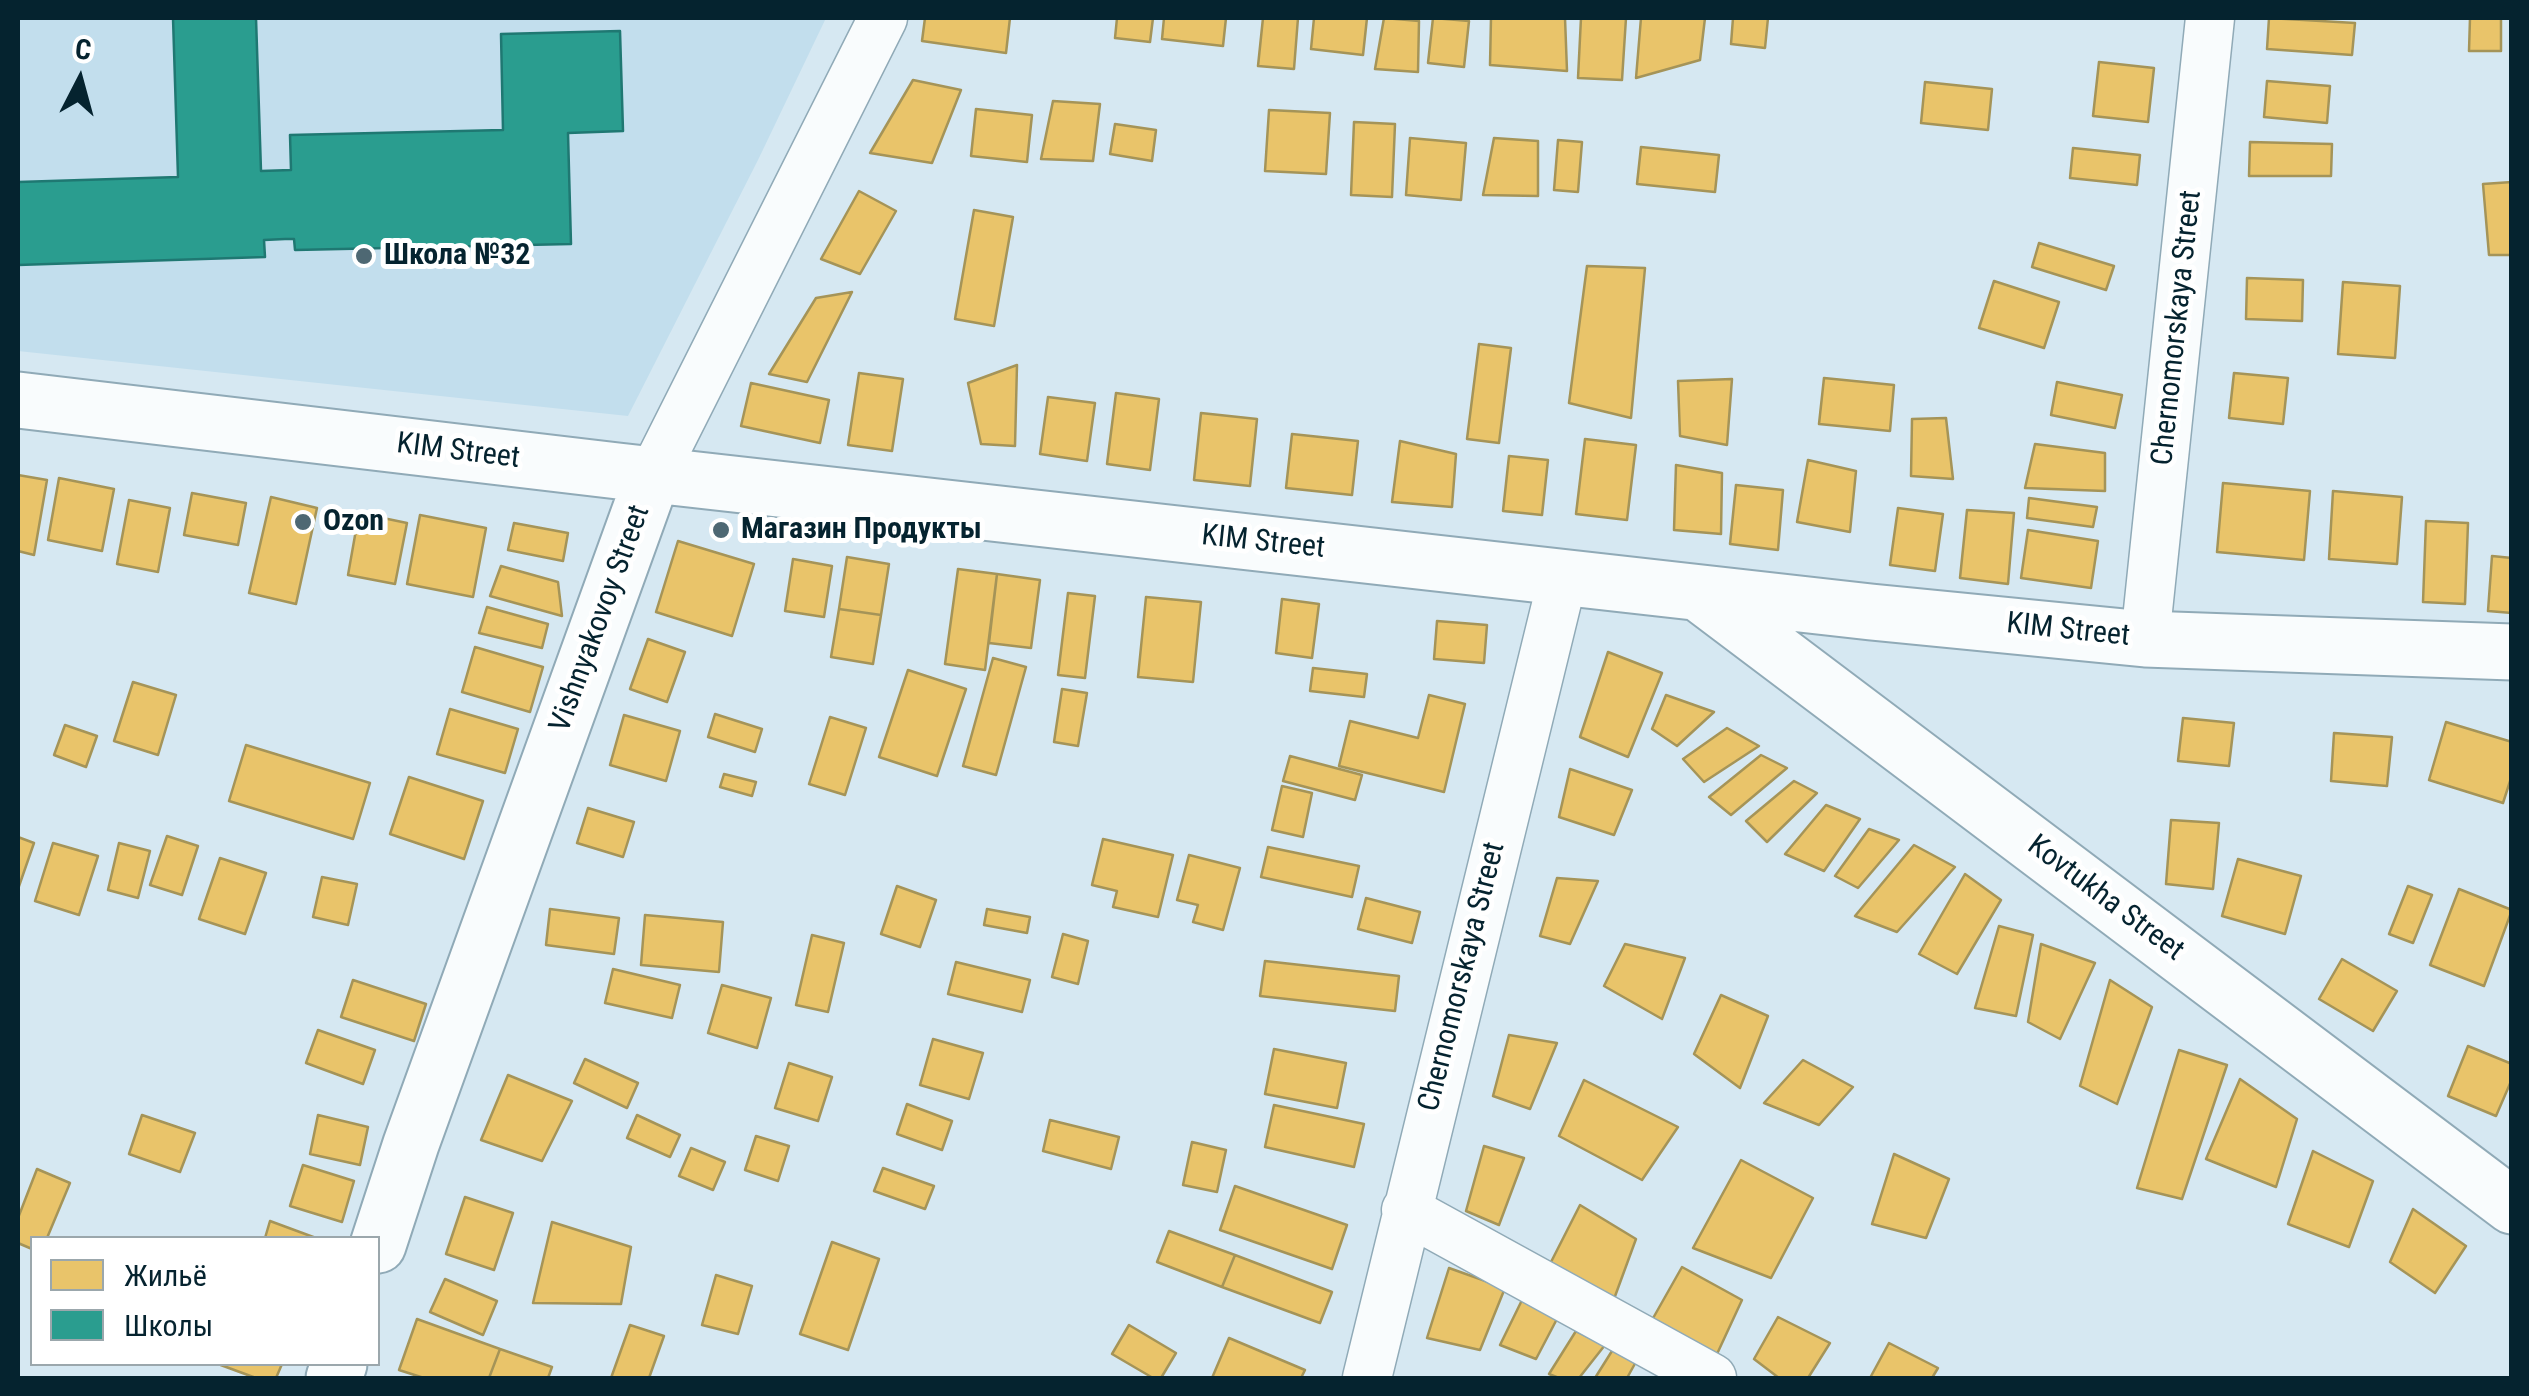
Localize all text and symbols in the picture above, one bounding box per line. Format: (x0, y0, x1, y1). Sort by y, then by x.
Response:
north arrow (30, 30, 130, 130)
text: С (74, 32, 93, 67)
street label: Chernomorskaya Street (2146, 189, 2210, 467)
place label: Школа №32 (384, 238, 530, 274)
marker: Школа №32 (353, 245, 375, 267)
street label: KIM Street (394, 427, 522, 477)
street label: Vishnyakovoy Street (543, 501, 659, 737)
place label: Ozon (323, 504, 384, 540)
marker: Ozon (292, 511, 314, 533)
place label: Магазин Продукты (741, 512, 982, 548)
marker: Магазин Продукты (710, 519, 732, 541)
street label: KIM Street (1200, 519, 1326, 567)
street label: KIM Street (2005, 607, 2131, 655)
street label: Kovtukha Street (2020, 828, 2190, 970)
street label: Chernomorskaya Street (1412, 839, 1514, 1115)
legend (30, 1236, 380, 1366)
text: Жильё (124, 1258, 207, 1293)
text: Школы (124, 1308, 213, 1343)

